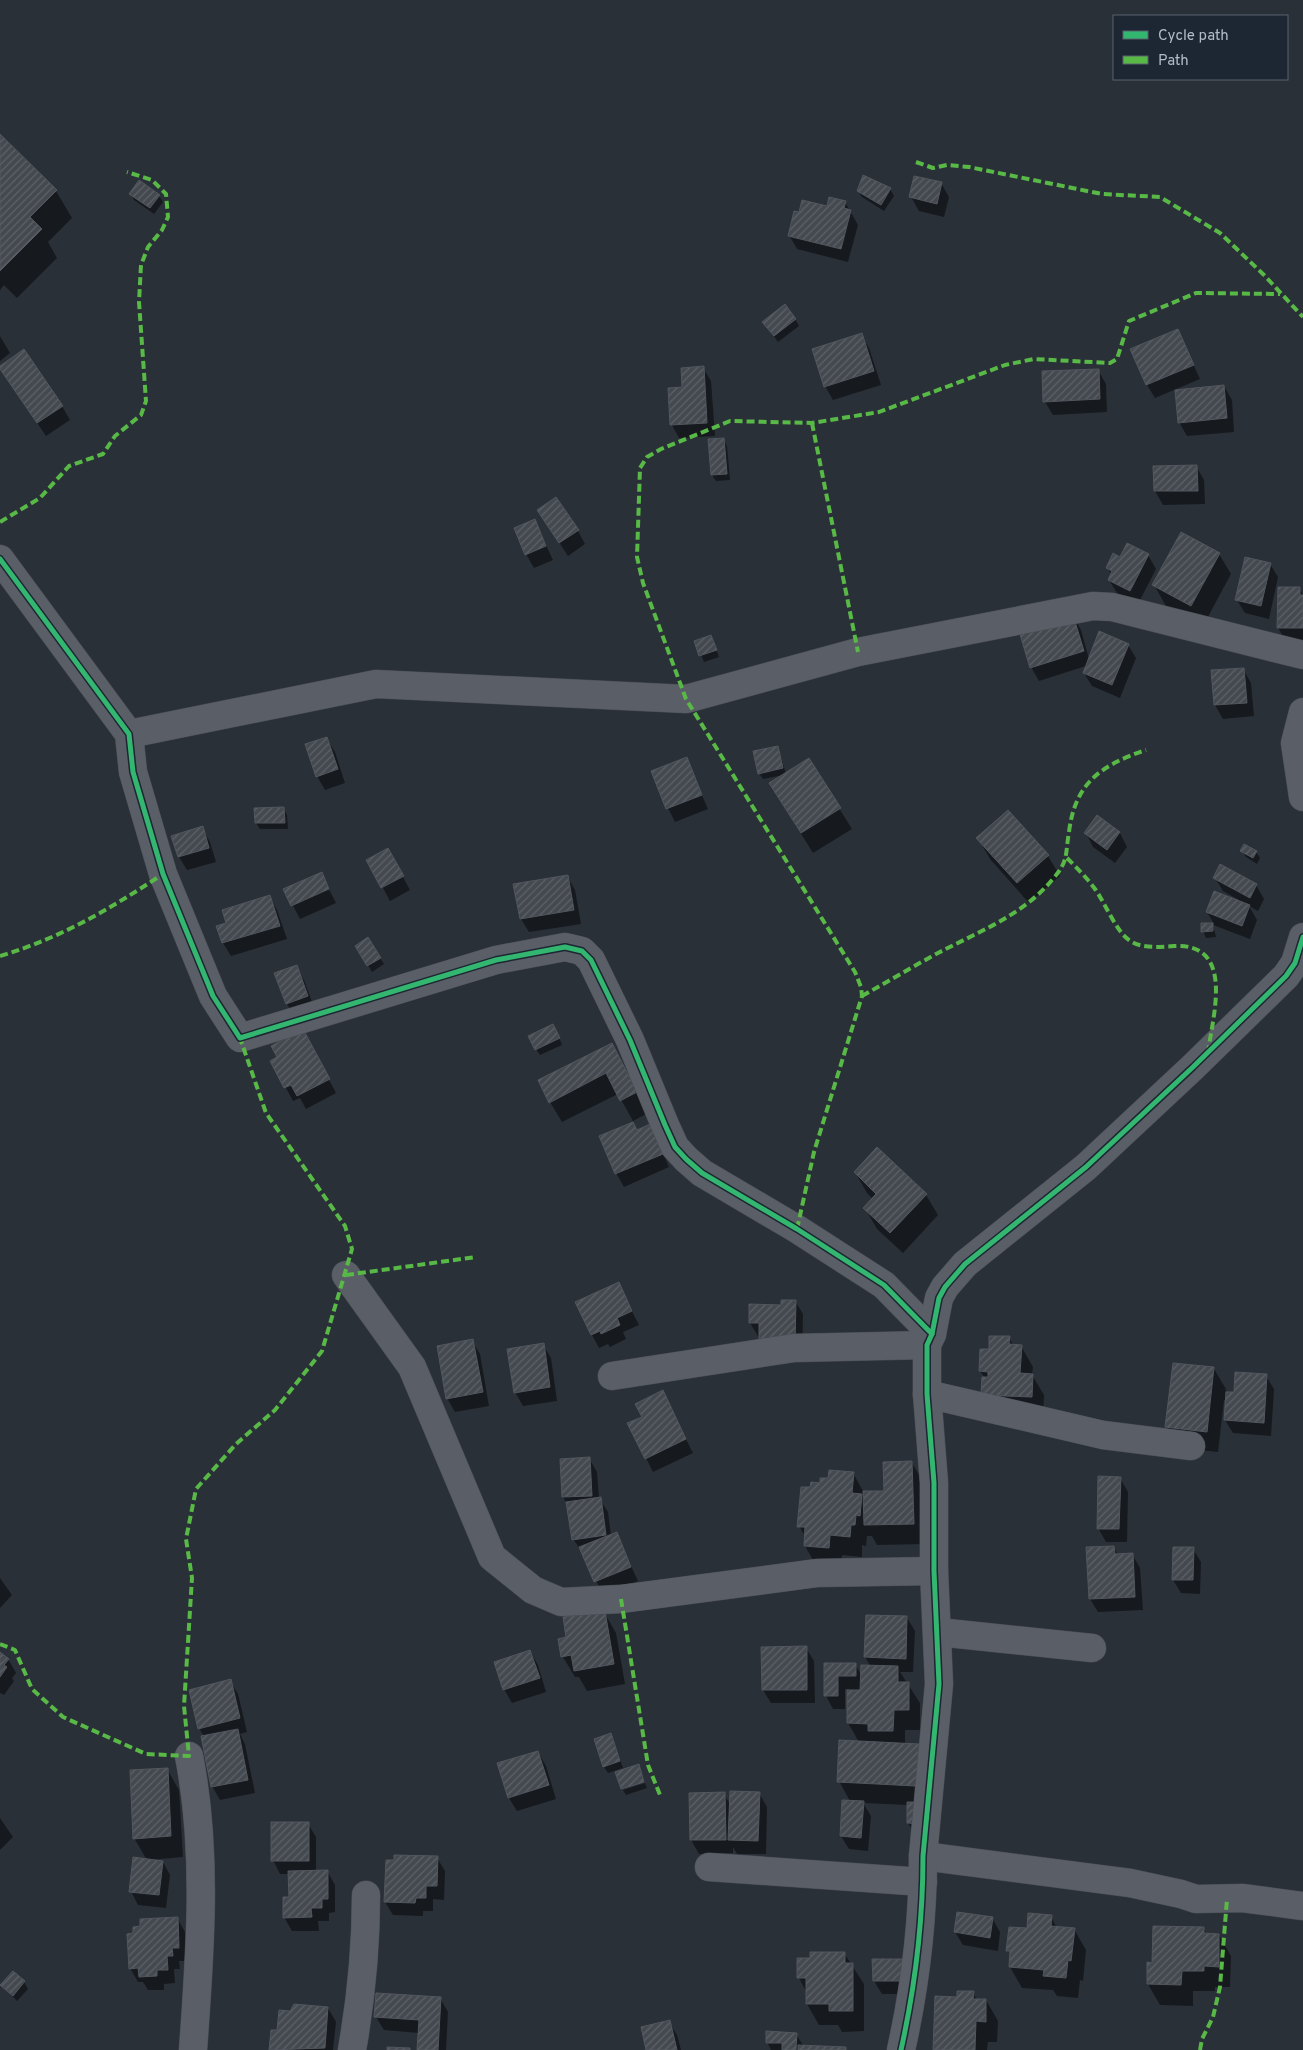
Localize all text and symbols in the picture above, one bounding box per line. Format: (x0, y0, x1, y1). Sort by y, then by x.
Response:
legend (1113, 15, 1288, 80)
text: Cycle path (1158, 27, 1229, 46)
text: Path (1158, 52, 1189, 71)

